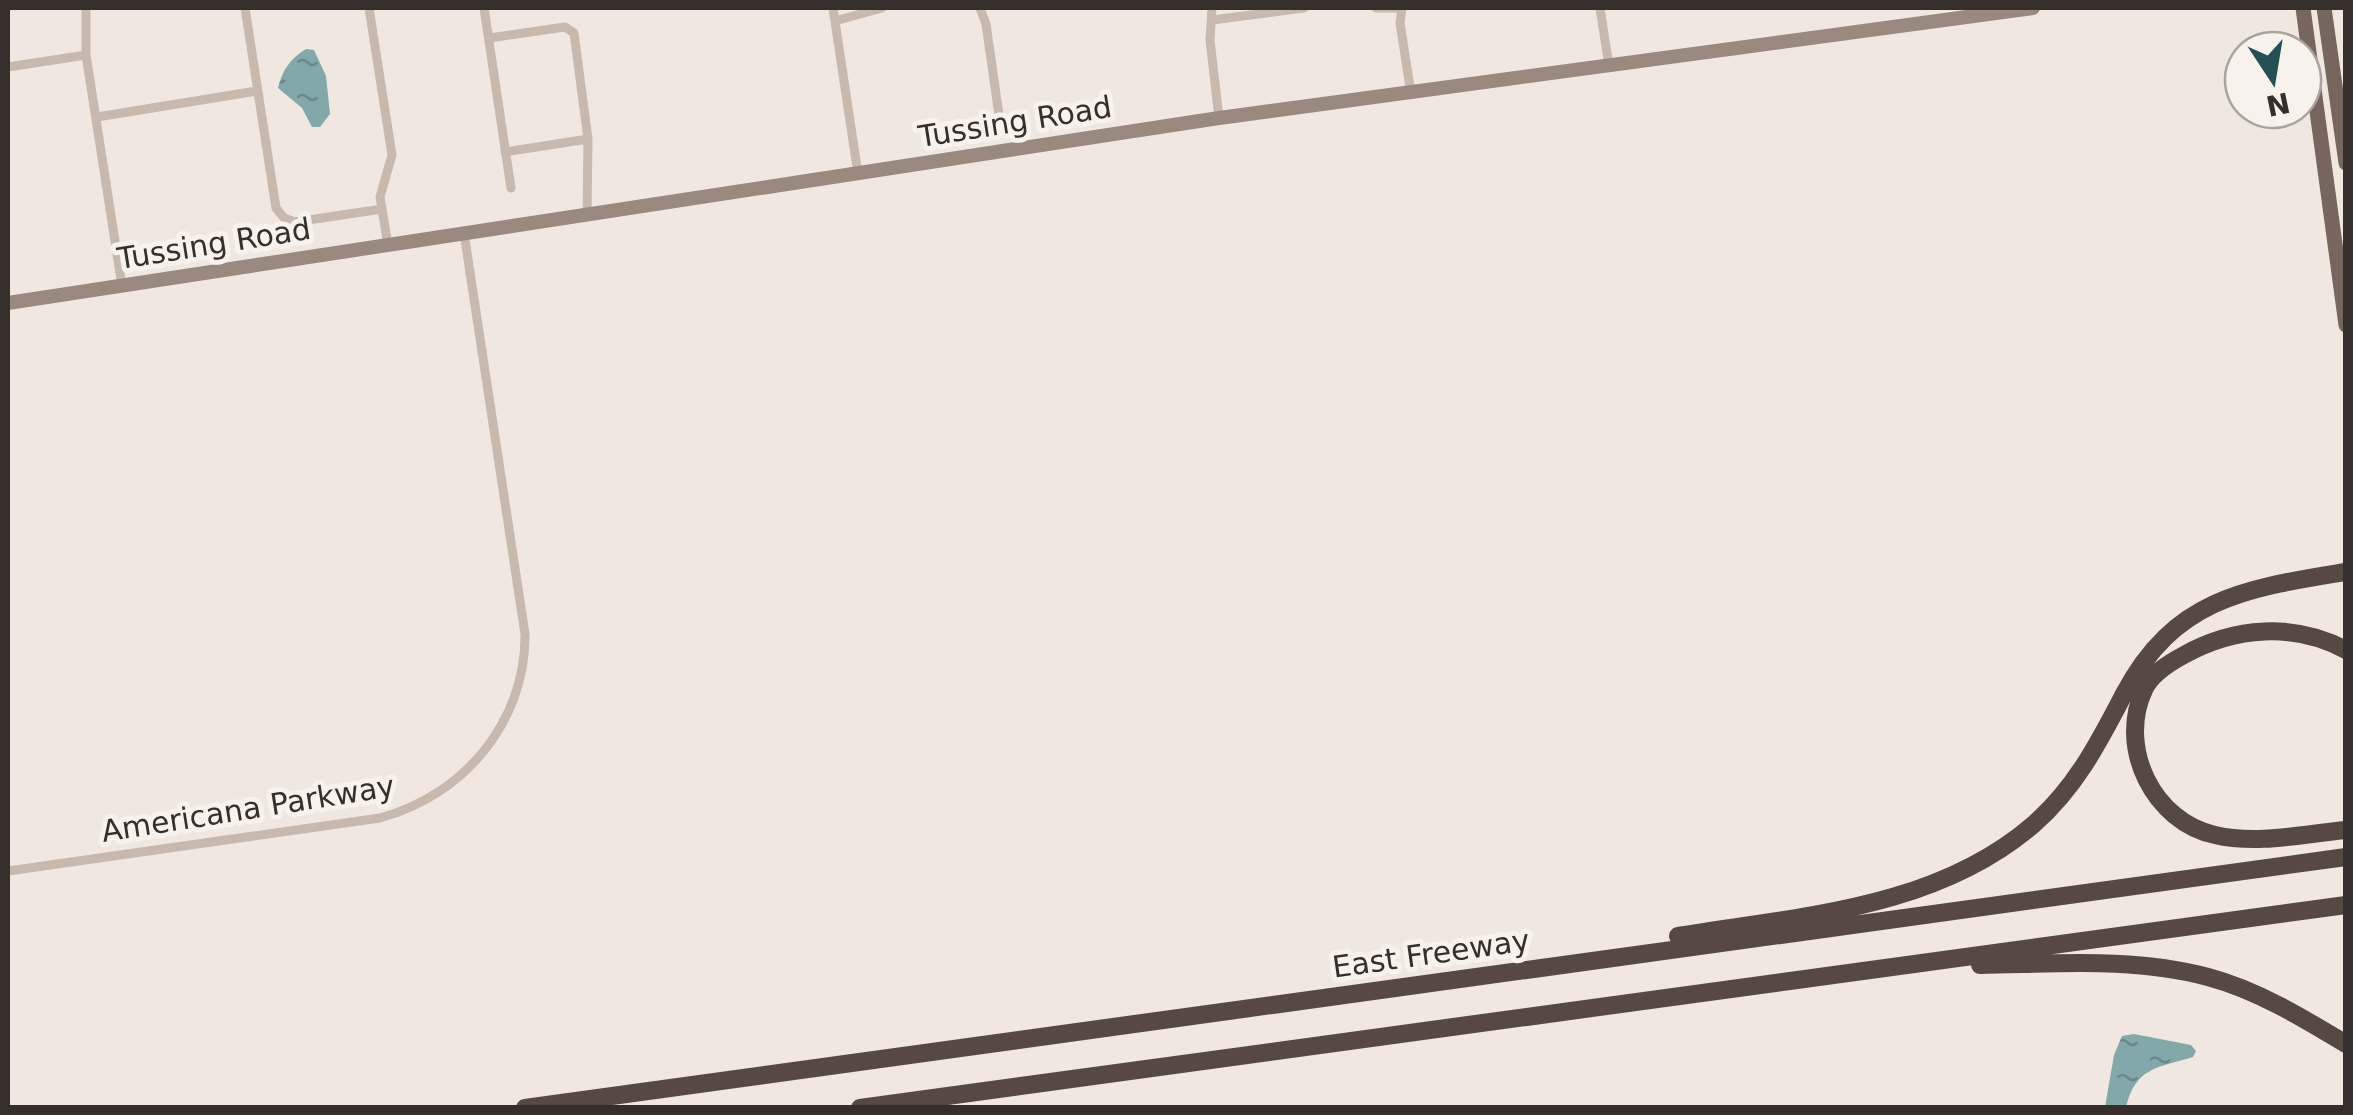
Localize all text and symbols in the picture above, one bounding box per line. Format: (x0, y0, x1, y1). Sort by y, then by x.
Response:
north arrow (2223, 30, 2323, 130)
text: N (2263, 85, 2293, 123)
street label: Tussing Road (915, 89, 1114, 154)
street label: Tussing Road (114, 211, 313, 276)
street label: Americana Parkway (99, 768, 397, 849)
street label: East Freeway (1330, 922, 1532, 985)

